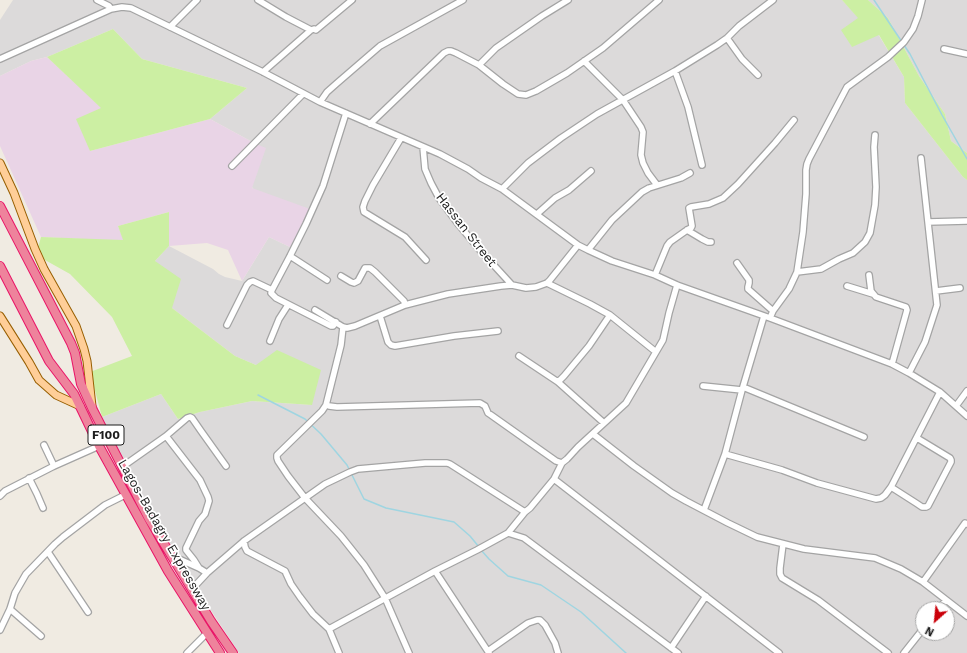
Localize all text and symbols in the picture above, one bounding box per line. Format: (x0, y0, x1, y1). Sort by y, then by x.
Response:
street label: Hassan Street (432, 190, 500, 270)
road number: F100 (88, 425, 124, 445)
street label: Lagos-Badagry Expressway (114, 457, 214, 613)
north arrow (915, 601, 955, 641)
text: N (923, 624, 936, 639)

